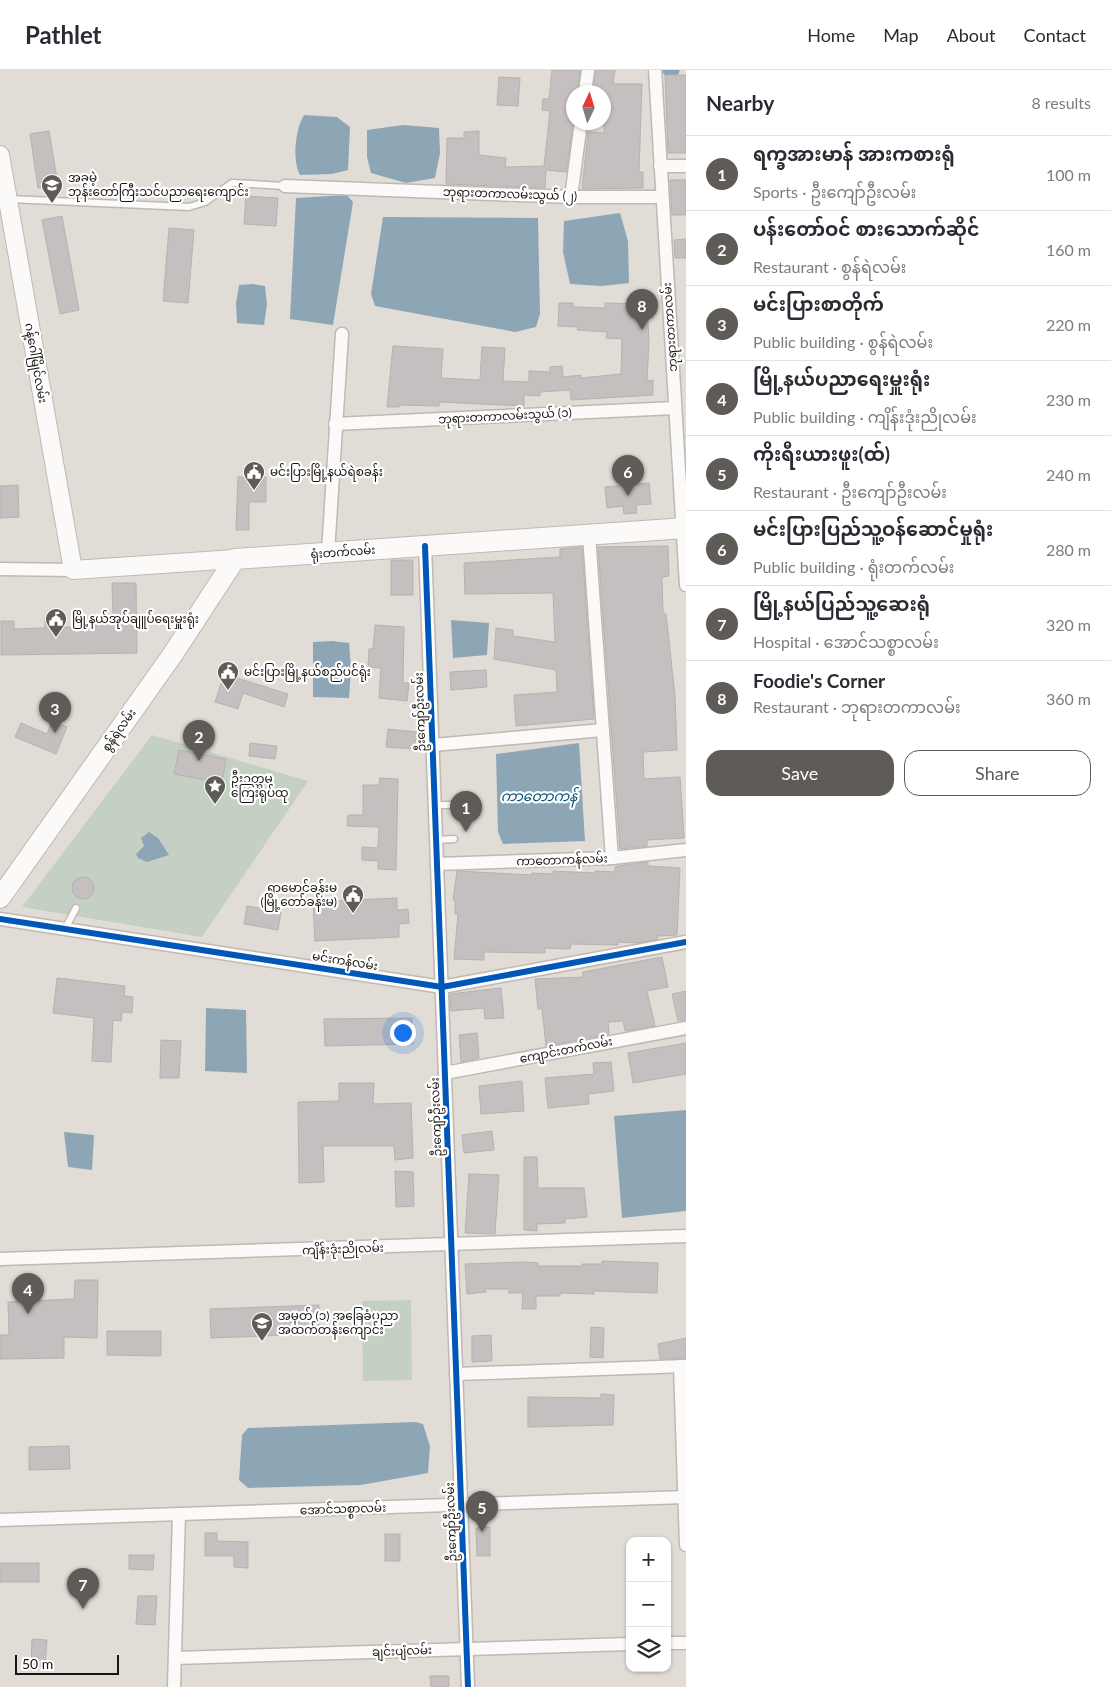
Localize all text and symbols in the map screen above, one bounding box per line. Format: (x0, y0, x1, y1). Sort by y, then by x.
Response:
text: Pathlet (25, 20, 102, 49)
text: Home (807, 24, 855, 46)
text: Map (883, 24, 919, 46)
text: About (947, 24, 996, 46)
text: Contact (1024, 24, 1086, 46)
north arrow (566, 85, 611, 130)
text: Nearby (706, 90, 774, 115)
text: 8 results (1031, 93, 1091, 112)
text: ရက္ခအားမာန် အားကစားရုံ (753, 142, 955, 165)
text: 1 (717, 165, 727, 184)
text: 100 m (1046, 165, 1091, 184)
place label: အခမဲ့ ဘုန်းတော်ကြီးသင်ပညာရေးကျောင်း (68, 170, 249, 202)
school or university icon: အခမဲ့ ဘုန်းတော်ကြီးသင်ပညာရေးကျောင်း (40, 173, 64, 204)
text: Sports · ဦးကျော်ဦးလမ်း (753, 182, 916, 201)
street label: ဘုရားတကာလမ်းသွယ် (၂) (443, 183, 577, 206)
text: ပန်းတော်ဝင် စားသောက်ဆိုင် (753, 217, 979, 240)
text: 2 (717, 240, 727, 259)
text: 160 m (1046, 240, 1091, 259)
text: Restaurant · စွန်ရဲလမ်း (753, 257, 906, 276)
street label: ဘုရားတကာလမ်း (658, 282, 683, 372)
pin: 8 (626, 289, 658, 330)
text: မင်းပြားစာတိုက် (753, 292, 884, 315)
text: 3 (717, 315, 727, 334)
text: 220 m (1046, 315, 1091, 334)
street label: ဂန့်ဂေါ်မြိုင်လမ်း (19, 322, 52, 405)
text: Public building · စွန်ရဲလမ်း (753, 332, 933, 351)
text: မြို့နယ်ပညာရေးမှူးရုံး (753, 367, 930, 390)
text: 4 (717, 390, 727, 409)
text: 230 m (1046, 390, 1091, 409)
street label: ဘုရားတကာလမ်းသွယ် (၁) (438, 404, 572, 429)
text: Public building · ကျိန်းဒုံးညိုလမ်း (753, 407, 976, 426)
text: ကိုးရီးယားဖူး(ထ်) (753, 442, 890, 465)
pin: 6 (612, 455, 644, 496)
public building icon: မင်းပြားမြို့နယ်ရဲစခန်း (242, 460, 266, 491)
place label: မင်းပြားမြို့နယ်ရဲစခန်း (270, 463, 383, 482)
text: 5 (717, 465, 727, 484)
text: 240 m (1046, 465, 1091, 484)
text: Restaurant · ဦးကျော်ဦးလမ်း (753, 482, 947, 501)
text: မင်းပြားပြည်သူ့ဝန်ဆောင်မှုရုံး (753, 517, 993, 540)
text: 6 (717, 540, 727, 559)
text: 280 m (1046, 540, 1091, 559)
street label: ရုံးတက်လမ်း (310, 541, 376, 564)
text: Public building · ရုံးတက်လမ်း (753, 557, 954, 576)
text: မြို့နယ်ပြည်သူ့ဆေးရုံ (753, 592, 930, 615)
public building icon: မြို့နယ်အုပ်ချူပ်ရေးမှူးရုံး (44, 607, 68, 638)
place label: မြို့နယ်အုပ်ချူပ်ရေးမှူးရုံး (72, 610, 199, 629)
text: 7 (717, 615, 727, 634)
text: 320 m (1046, 615, 1091, 634)
text: Hospital · အောင်သစ္စာလမ်း (753, 632, 939, 651)
public building icon: မင်းပြားမြို့နယ်စည်ပင်ရုံး (216, 660, 240, 691)
place label: မင်းပြားမြို့နယ်စည်ပင်ရုံး (244, 663, 371, 682)
text: Foodie's Corner (753, 669, 885, 692)
street label: ဦးကျော်ဦးလမ်း (410, 672, 431, 752)
text: 8 (717, 689, 727, 708)
text: 360 m (1046, 689, 1091, 708)
pin: 3 (39, 692, 71, 733)
text: Restaurant · ဘုရားတကာလမ်း (753, 697, 960, 716)
street label: စွန်ရဲလမ်း (98, 705, 141, 756)
pin: 2 (183, 720, 215, 761)
button: Save (706, 750, 894, 796)
button: Share (904, 750, 1091, 796)
place label: ဦးဥတ္တမ ကြေးရုပ်ထု (231, 770, 289, 803)
place icon: ဦးဥတ္တမ ကြေးရုပ်ထု (203, 774, 227, 805)
water label: ကာတောကန် (501, 786, 580, 808)
pin: 1 (450, 791, 482, 832)
street label: ကာတောကန်လမ်း (516, 849, 608, 872)
place label: ရာမောင်ခန်းမ (မြို့တော်ခန်းမ) (261, 879, 337, 912)
public building icon: ရာမောင်ခန်းမ (မြို့တော်ခန်းမ) (341, 883, 365, 914)
street label: မင်းကန်လမ်း (311, 947, 379, 976)
your location (390, 1020, 416, 1046)
street label: ကျောင်းတက်လမ်း (518, 1032, 614, 1069)
street label: ဦးကျော်ဦးလမ်း (426, 1077, 447, 1157)
street label: ကျိန်းဒုံးညိုလမ်း (302, 1239, 384, 1260)
pin: 4 (12, 1273, 44, 1314)
place label: အမှတ် (၁) အခြေခံပညာ အထက်တန်းကျောင်း (278, 1307, 399, 1340)
school or university icon: အမှတ် (၁) အခြေခံပညာ အထက်တန်းကျောင်း (250, 1311, 274, 1342)
street label: ဦးကျော်ဦးလမ်း (441, 1482, 462, 1562)
pin: 5 (466, 1491, 498, 1532)
street label: အောင်သစ္စာလမ်း (300, 1498, 387, 1521)
map controls (626, 1537, 671, 1672)
button: + (626, 1537, 671, 1582)
pin: 7 (67, 1568, 99, 1609)
button: − (626, 1582, 671, 1627)
button: layers (626, 1627, 671, 1672)
street label: ချင်းပျံလမ်း (372, 1641, 432, 1662)
scale bar (15, 1652, 119, 1675)
text: 50 m (22, 1655, 53, 1672)

